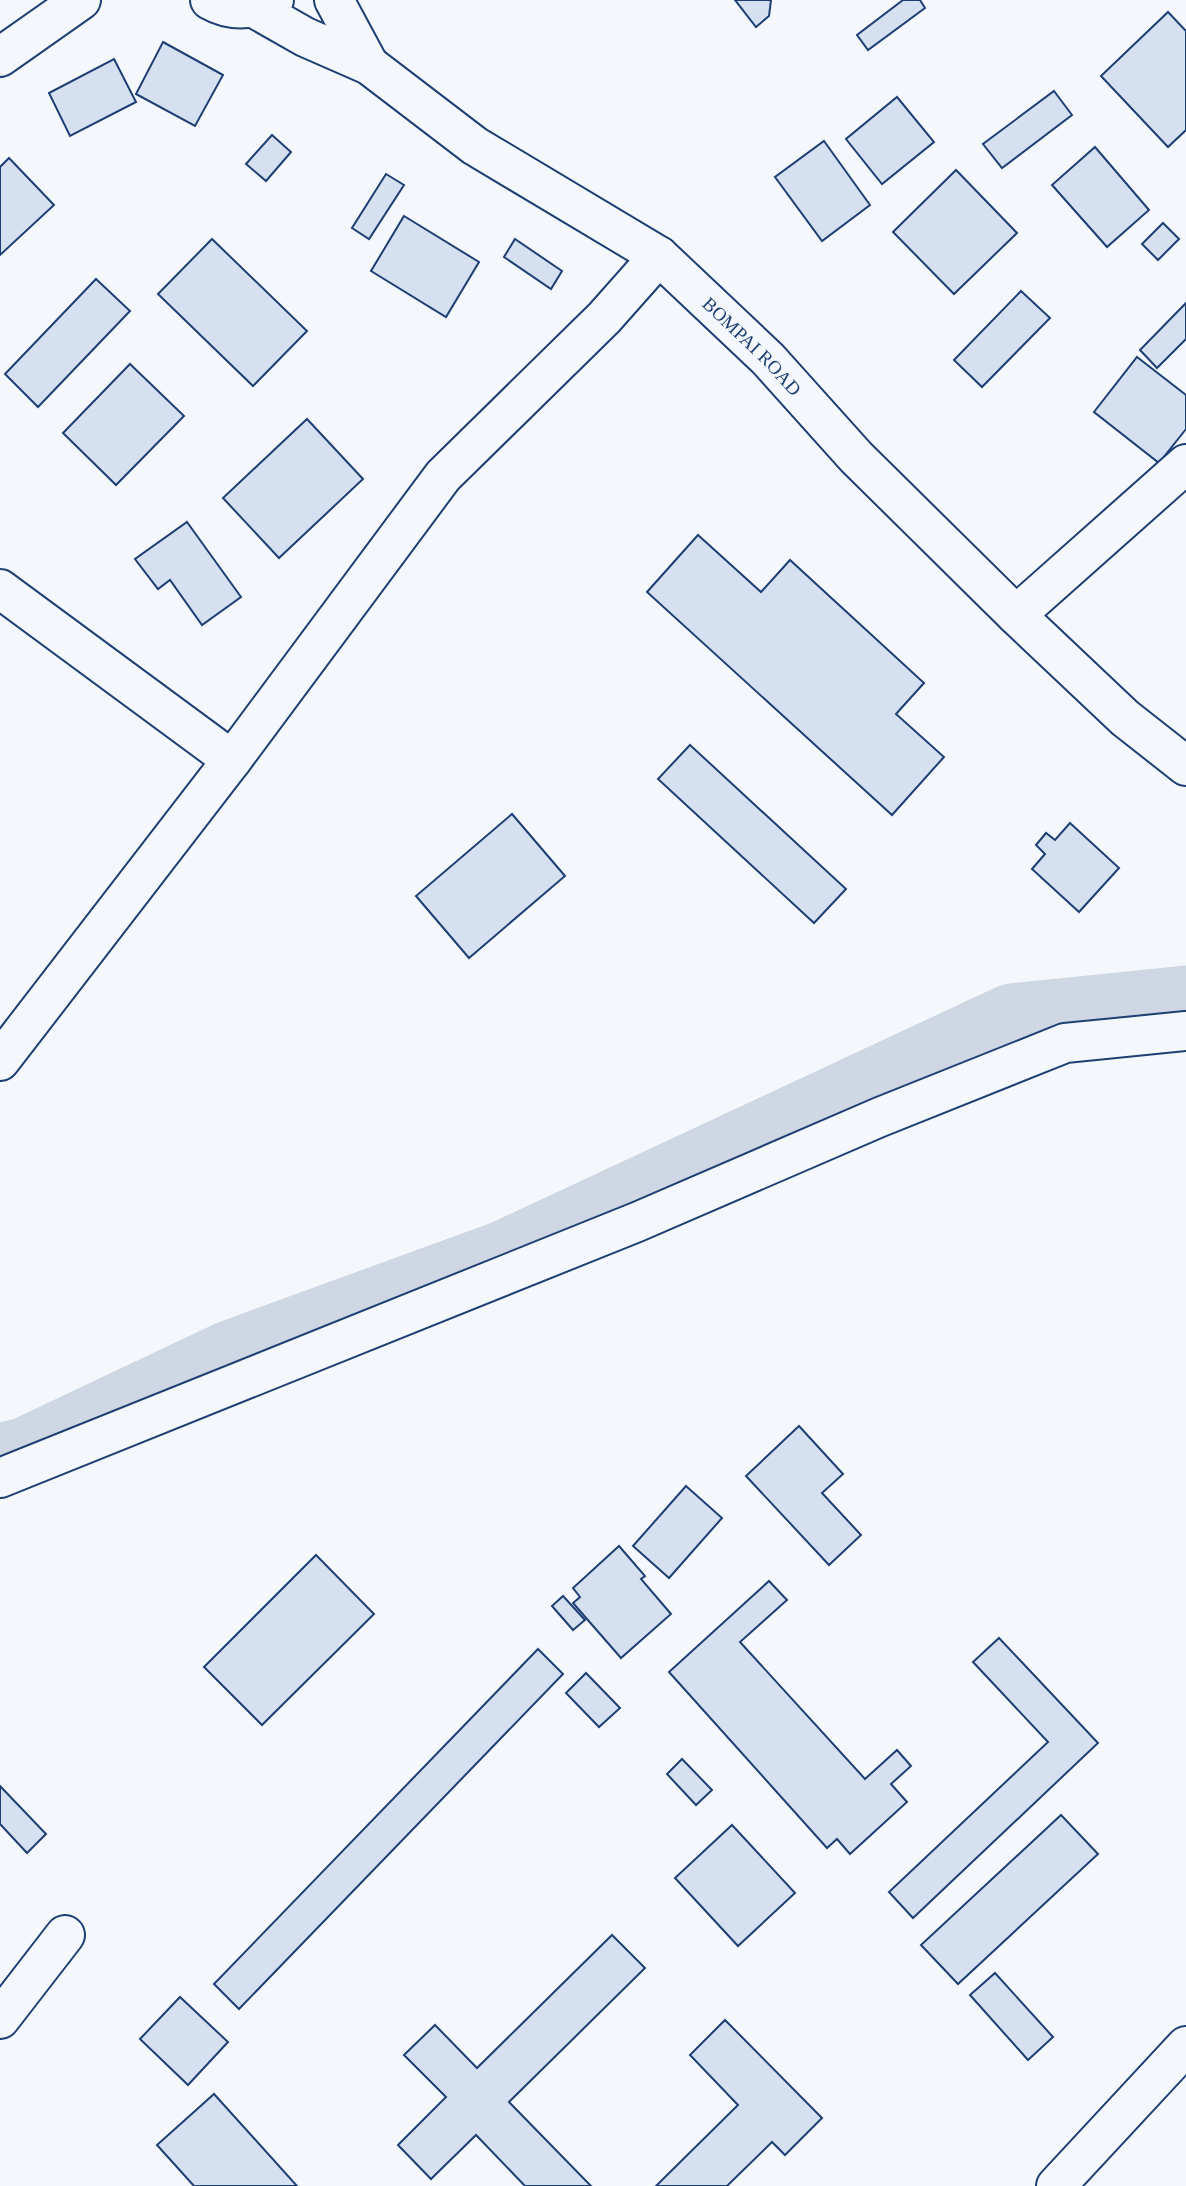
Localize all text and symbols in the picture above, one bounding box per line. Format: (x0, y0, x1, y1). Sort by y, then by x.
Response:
street label: BOMPAI ROAD (698, 293, 806, 400)

